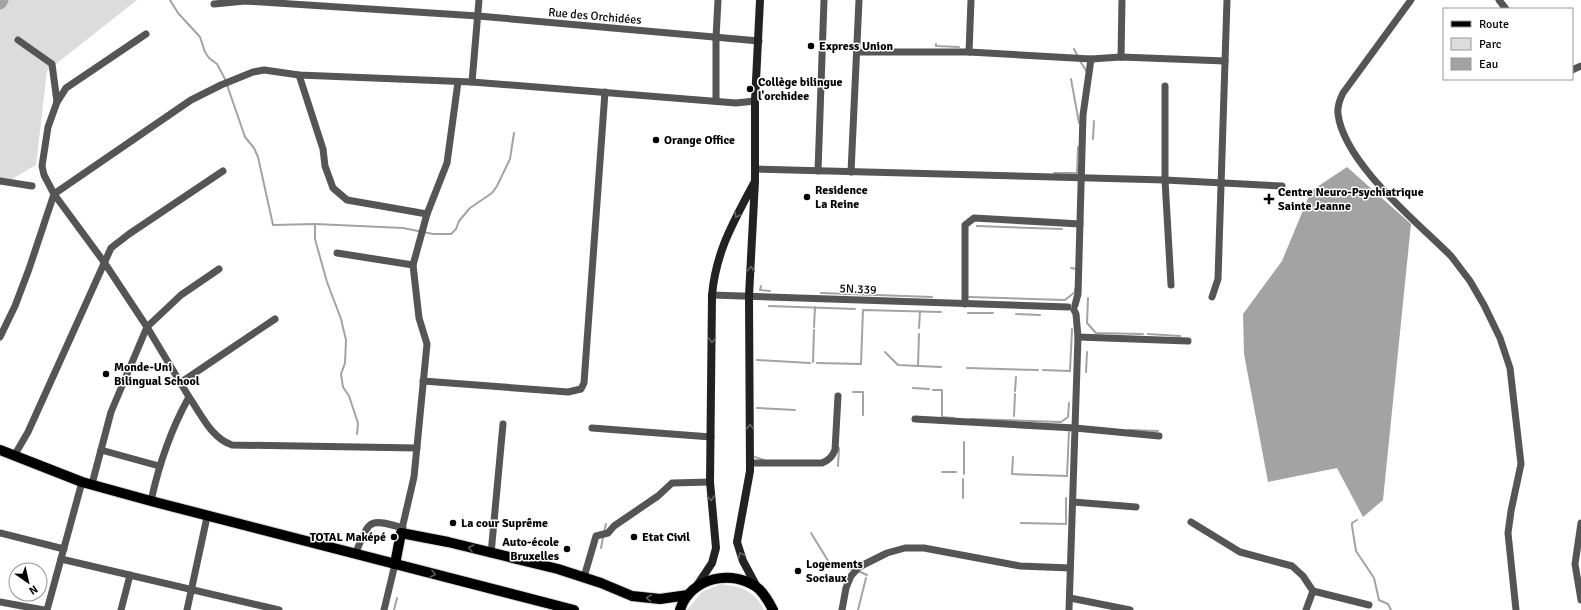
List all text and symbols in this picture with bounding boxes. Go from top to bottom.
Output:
street label: Rue des Orchidées [548,5,642,28]
legend [1443,8,1573,80]
text: Route [1479,17,1509,32]
text: Parc [1479,37,1502,52]
place label: Express Union [819,39,893,54]
marker: Express Union [806,41,816,51]
text: Eau [1479,57,1498,72]
place label: Collège bilingue l'orchidee [758,75,842,104]
marker: Collège bilingue l'orchidee [745,84,755,94]
place label: Orange Office [664,133,735,148]
marker: Orange Office [651,135,661,145]
place label: Residence La Reine [815,183,868,212]
place label: Centre Neuro-Psychiatrique Sainte Jeanne [1278,185,1424,214]
marker: Residence La Reine [802,192,812,202]
marker: Centre Neuro-Psychiatrique Sainte Jeanne [1263,193,1275,205]
one-way arrow [734,211,742,218]
one-way arrow [746,266,755,272]
street label: 5N.339 [839,281,877,298]
one-way arrow [708,337,716,343]
place label: Monde-Uni Bilingual School [114,360,200,389]
marker: Monde-Uni Bilingual School [101,369,111,379]
one-way arrow [746,424,754,430]
one-way arrow [707,495,716,501]
place label: La cour Suprême [461,516,548,531]
marker: La cour Suprême [448,518,458,528]
place label: TOTAL Maképé [310,530,386,545]
place label: Etat Civil [642,530,690,545]
marker: TOTAL Maképé [389,532,399,542]
marker: Etat Civil [629,532,639,542]
place label: Auto-école Bruxelles [502,535,560,564]
marker: Auto-école Bruxelles [562,544,572,554]
one-way arrow [467,545,474,553]
one-way arrow [737,551,745,558]
place label: Logements Sociaux [806,557,864,586]
north arrow [8,562,48,602]
marker: Logements Sociaux [793,566,803,576]
one-way arrow [429,569,436,578]
text: N [27,582,40,597]
one-way arrow [646,594,652,603]

